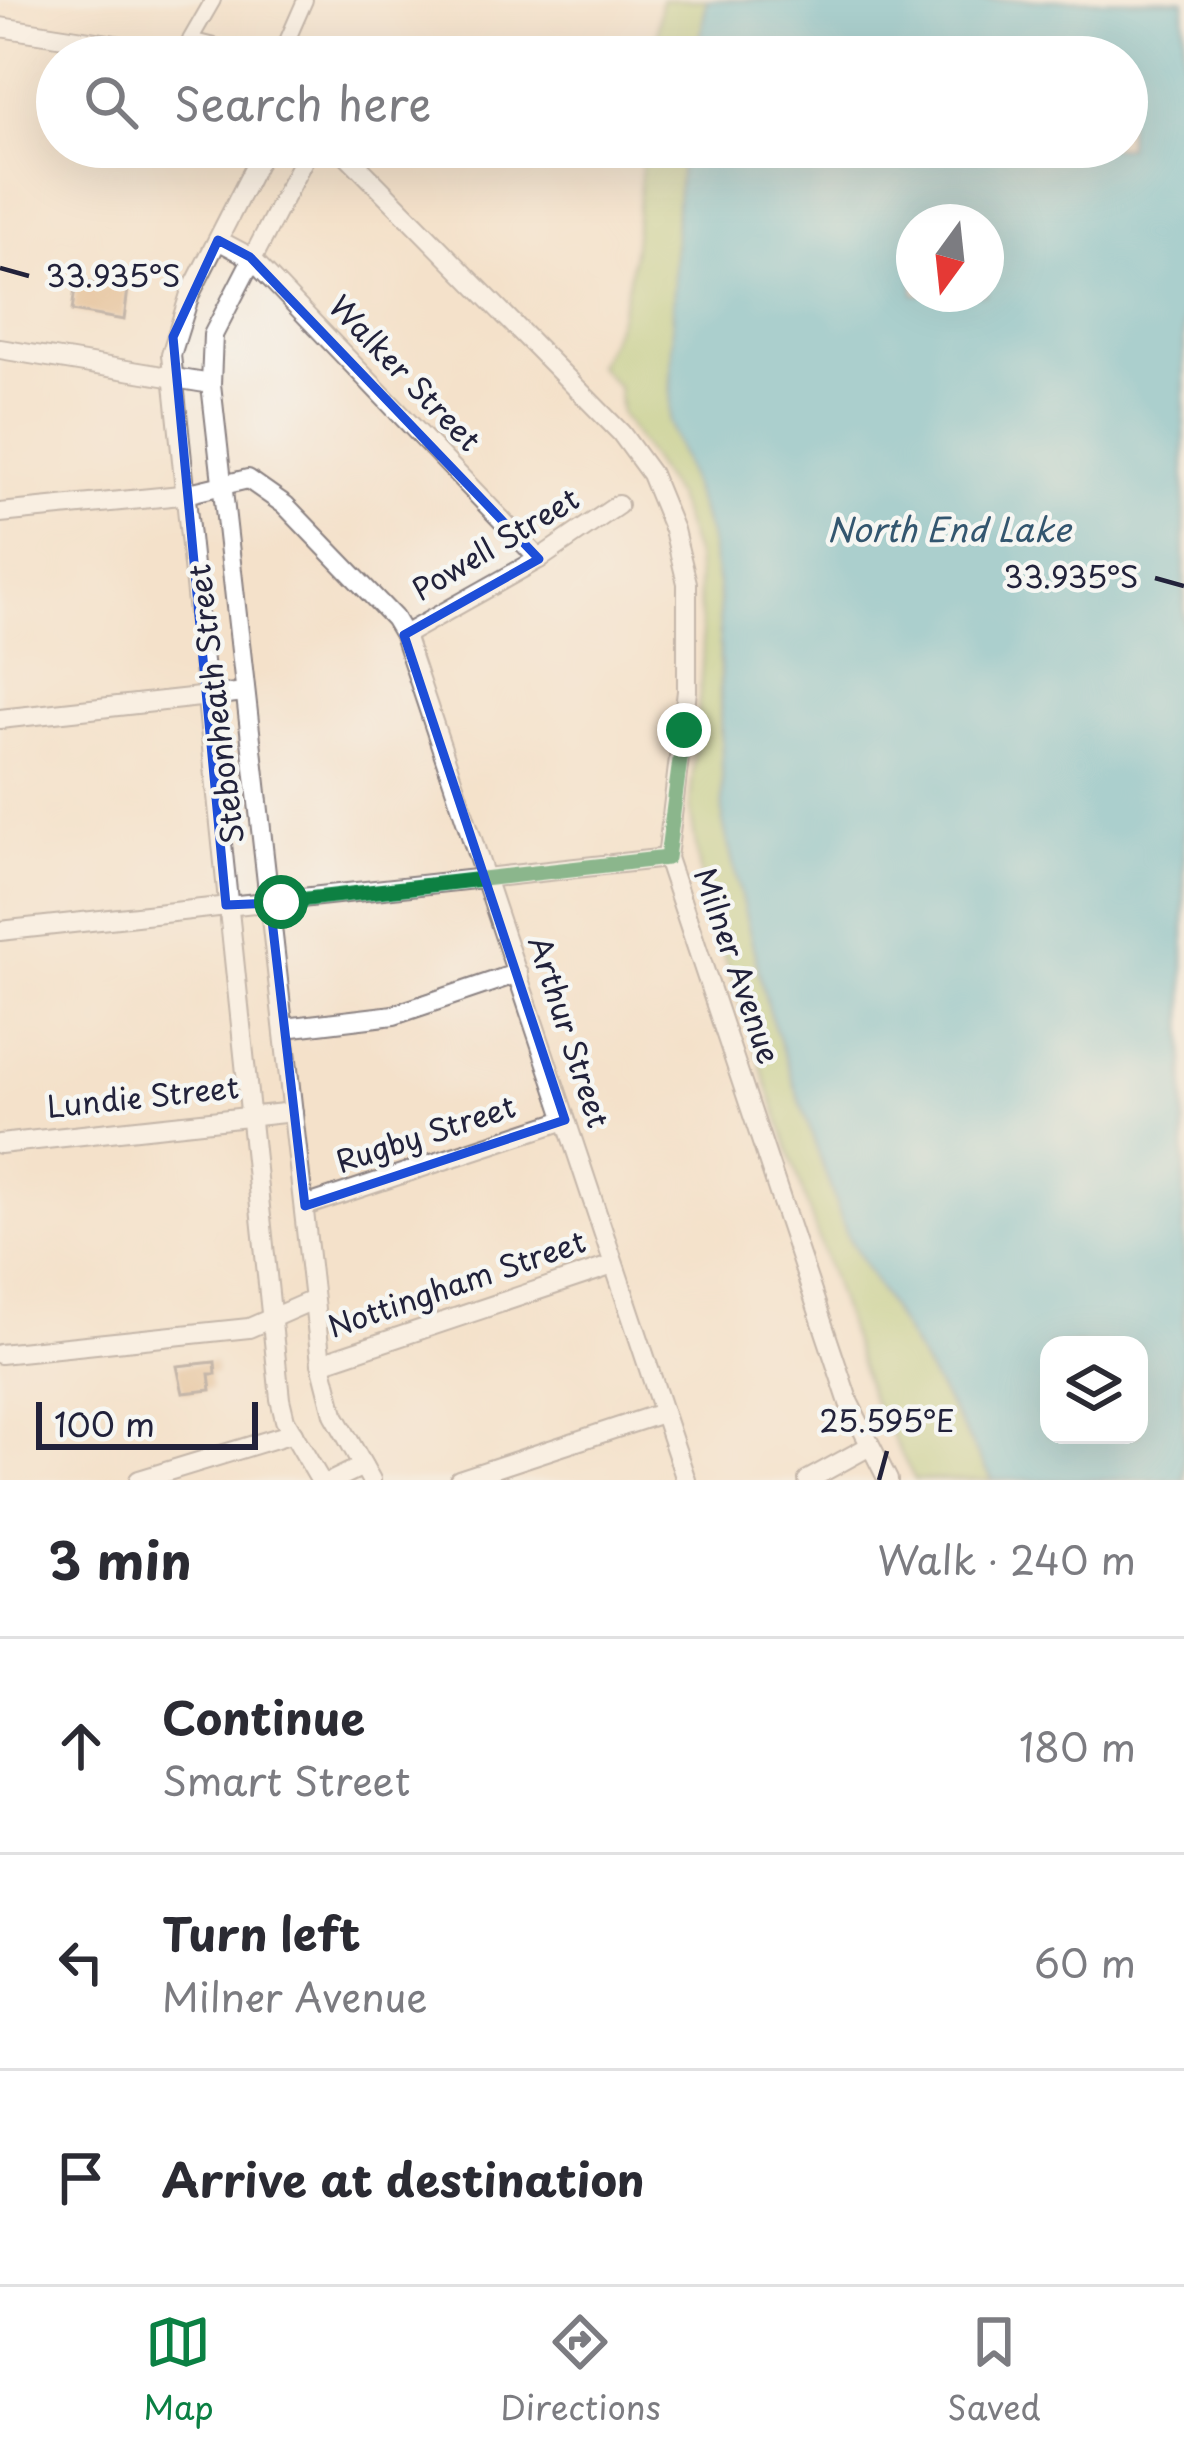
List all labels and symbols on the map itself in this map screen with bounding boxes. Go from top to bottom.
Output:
north arrow [896,204,1004,312]
text: 33.935°S [45,252,181,297]
street label: Walker Street [319,284,492,461]
street label: Powell Street [403,475,587,611]
water label: North End Lake [827,503,1072,553]
text: 33.935°S [1003,553,1139,598]
street label: Stebonheath Street [175,562,254,847]
route end [657,703,711,757]
street label: Milner Avenue [684,861,793,1069]
route start [254,875,308,929]
street label: Arthur Street [518,930,623,1133]
street label: Lundie Street [44,1063,241,1128]
street label: Rugby Street [330,1082,521,1183]
street label: Nottingham Street [321,1217,591,1348]
scale bar [36,1396,258,1449]
text: 25.595°E [819,1397,955,1442]

